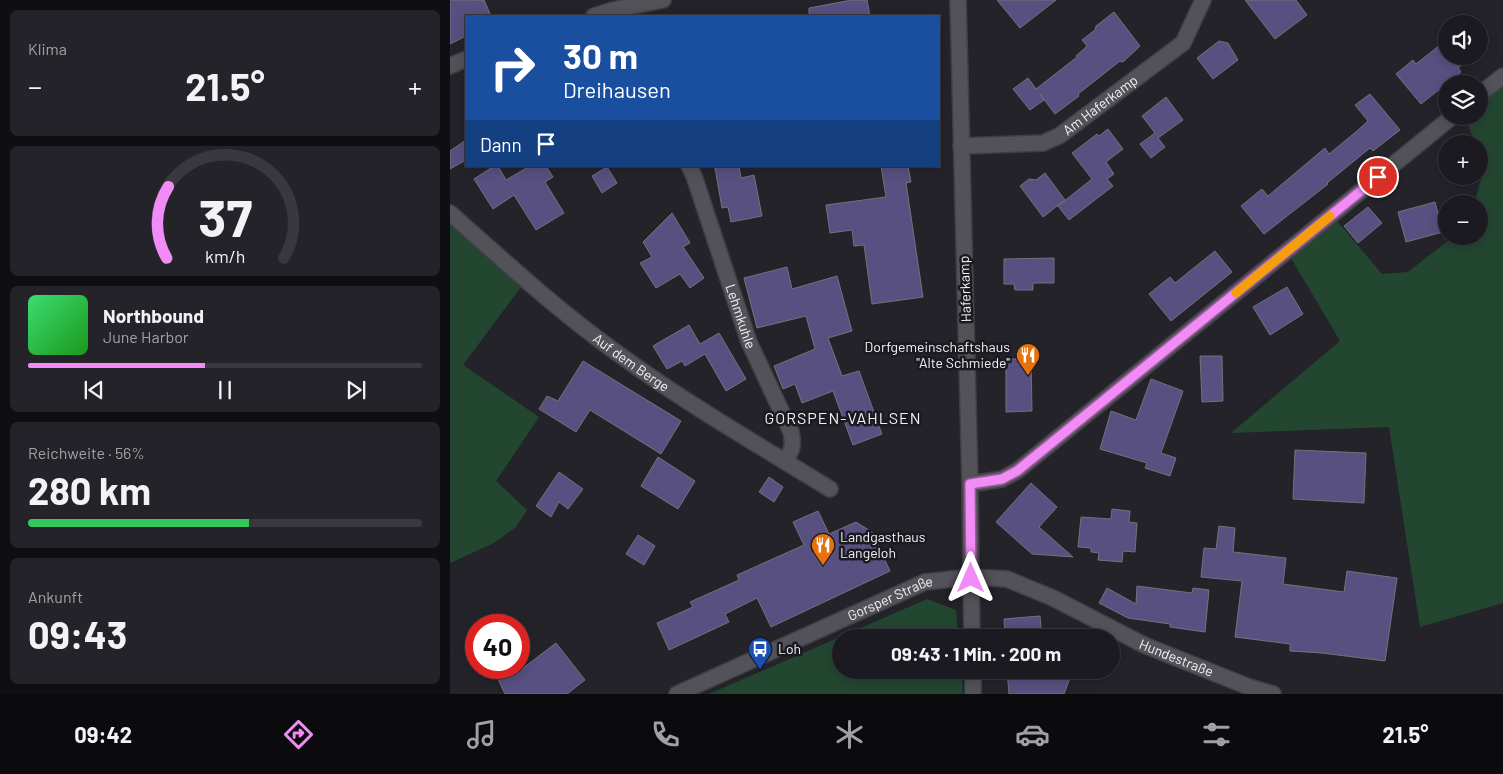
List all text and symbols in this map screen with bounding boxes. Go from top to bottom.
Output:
map controls [1438,15,1488,245]
button: sound [1438,15,1488,65]
text: 30 m [563,34,638,76]
icon: right [480,35,545,100]
text: Klima [28,39,67,58]
text: 21.5° [185,63,265,109]
text: − [28,69,42,103]
text: + [408,69,422,103]
street label: Am Haferkamp [1059,71,1141,138]
button: layers [1438,75,1488,125]
text: Dreihausen [563,76,671,102]
icon: arrive [532,130,560,158]
text: Dann [480,133,522,156]
button: + [1438,135,1488,185]
pin [1357,156,1399,198]
icon: arrive [1364,163,1392,191]
text: 37 [198,185,252,247]
button: − [1438,195,1488,245]
text: km/h [205,245,245,267]
street label: Haferkamp [955,255,974,323]
street label: Lehmkuhle [722,282,760,351]
text: Northbound [103,304,204,327]
text: June Harbor [103,327,189,346]
street label: Auf dem Berge [590,329,673,395]
place label: Dorfgemeinschaftshaus "Alte Schmiede" [865,338,1010,371]
restaurant icon: Dorfgemeinschaftshaus "Alte Schmiede" [1015,342,1041,376]
icon: previous [80,376,108,404]
icon: pause [211,376,239,404]
icon: next [342,376,370,404]
district label: GORSPEN-VAHLSEN [764,408,922,427]
text: Reichweite · 56% [28,443,145,462]
text: 280 km [28,467,151,513]
place label: Landgasthaus Langeloh [840,528,926,561]
restaurant icon: Landgasthaus Langeloh [810,532,836,566]
position arrow [944,551,996,603]
street label: Gorsper Straße [845,572,934,624]
text: Ankunft [28,587,83,606]
text: 09:43 [28,611,127,657]
speed limit sign: 40 [465,614,530,679]
street label: Hundestraße [1137,635,1216,680]
bus stop icon: Loh [747,636,773,670]
place label: Loh [778,640,801,657]
text: 09:43 · 1 Min. · 200 m [891,642,1061,665]
icon: directions [281,717,316,752]
icon: music [464,717,499,752]
icon: phone [648,717,683,752]
icon: climate [832,717,867,752]
icon: car [1015,717,1050,752]
icon: filters [1199,717,1234,752]
text: 09:42 [74,721,132,747]
text: 21.5° [1383,721,1429,747]

